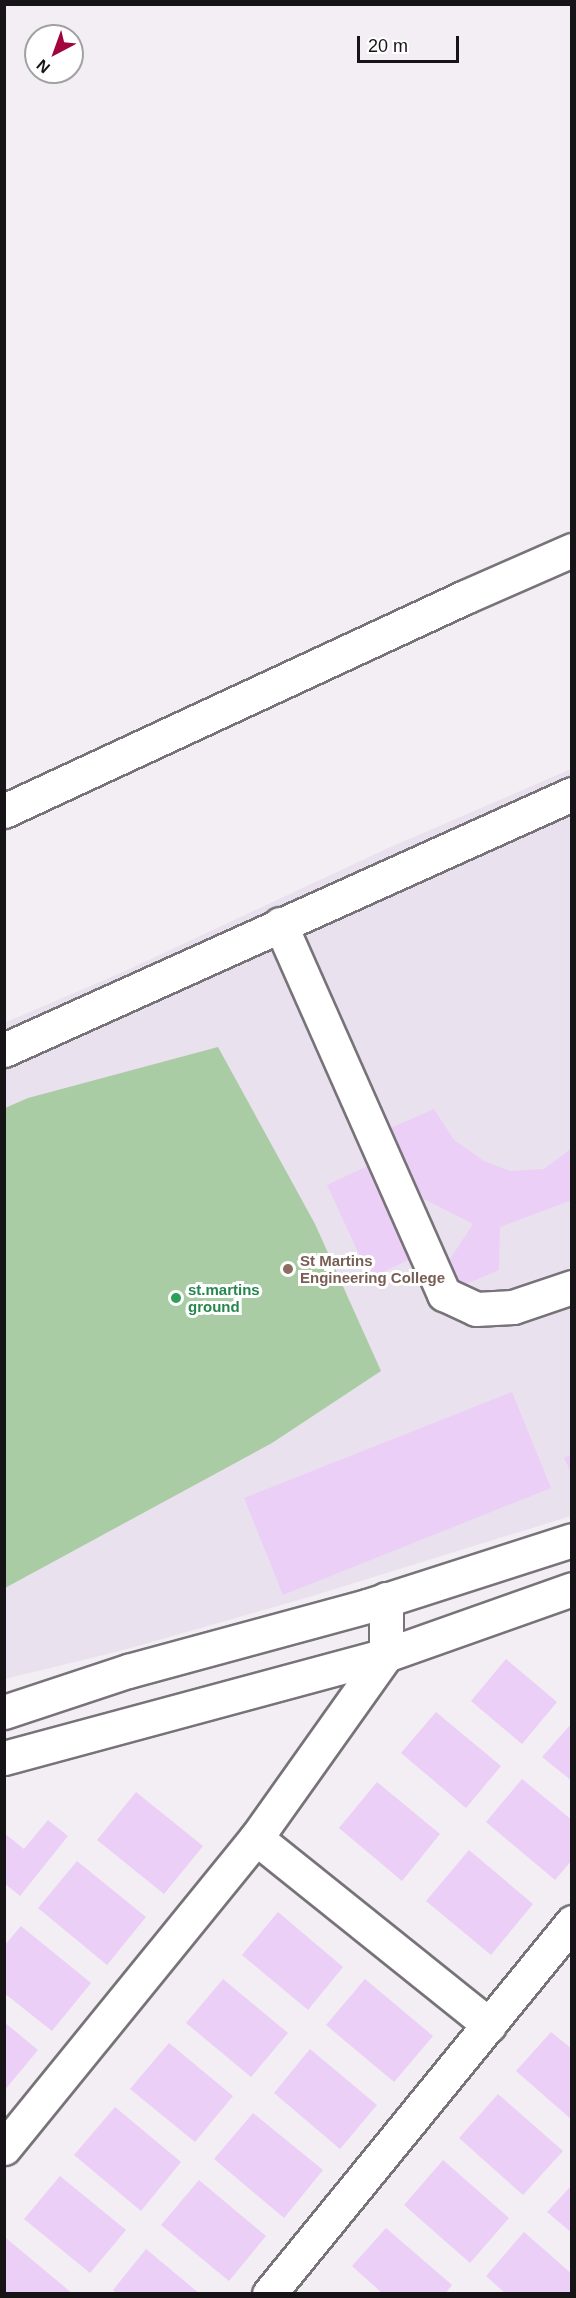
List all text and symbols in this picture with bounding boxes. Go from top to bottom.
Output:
north arrow [24,24,84,84]
scale bar [360,24,462,62]
text: 20 m [368,36,408,56]
text: N [33,56,53,77]
place label: St Martins Engineering College [300,1251,445,1286]
marker: St Martins Engineering College [281,1262,295,1276]
place label: st.martins ground [188,1280,260,1315]
marker: st.martins ground [169,1291,183,1305]

